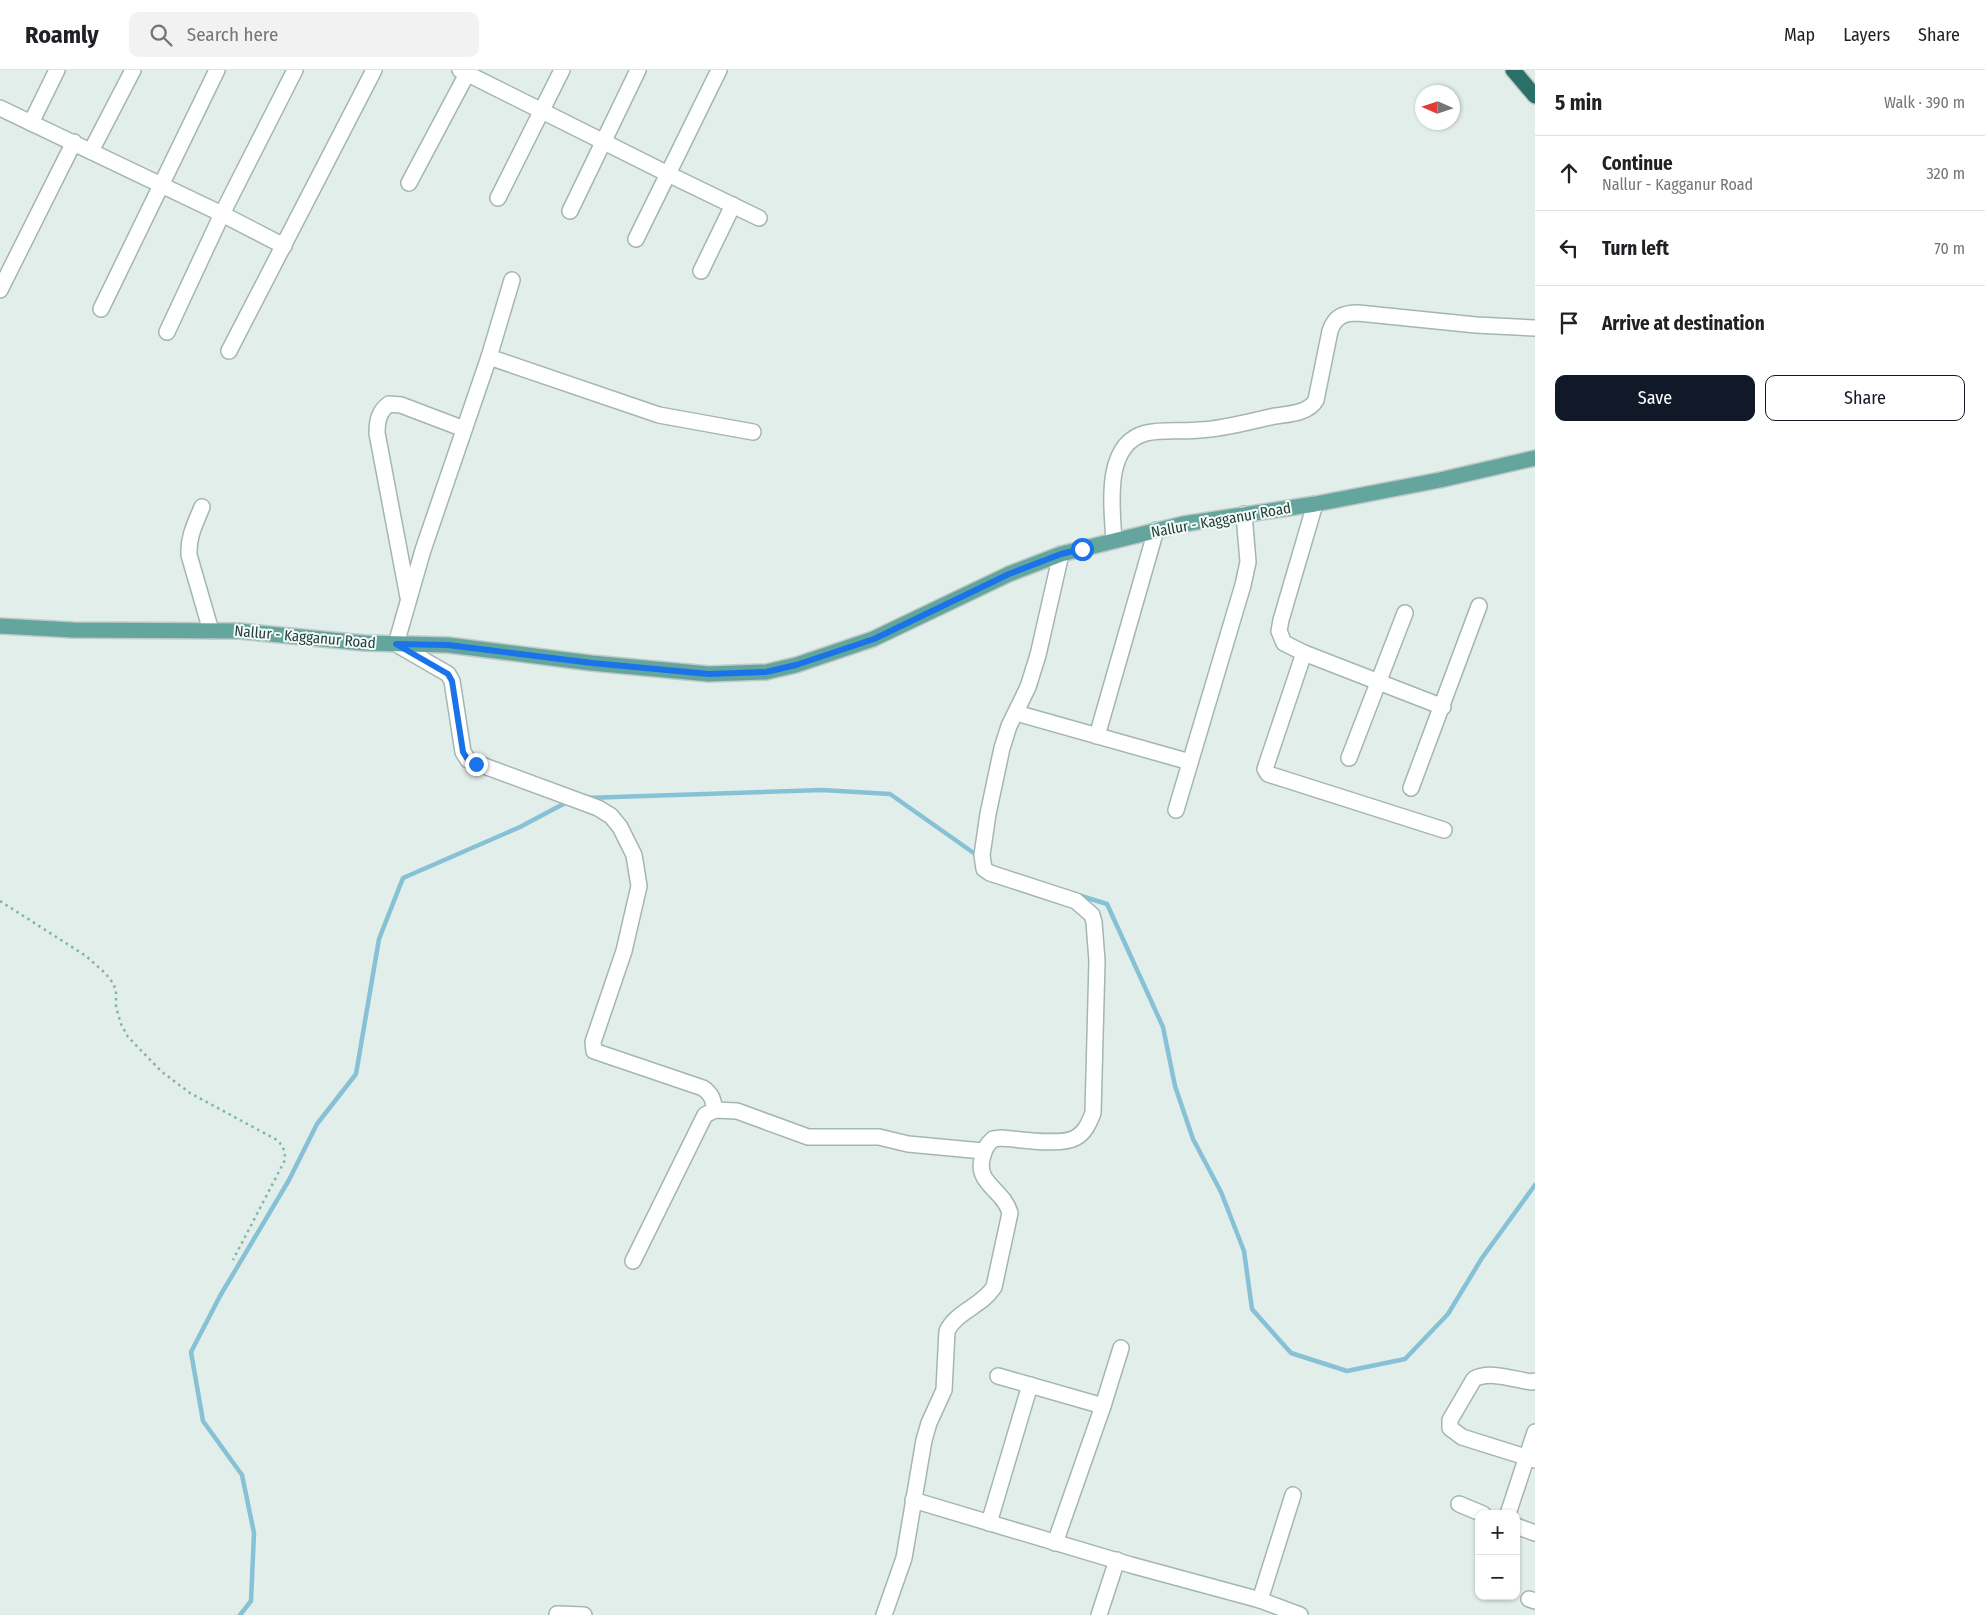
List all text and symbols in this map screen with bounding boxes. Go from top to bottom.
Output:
search box [129,12,479,57]
text: Roamly [25,21,99,49]
icon: search [147,21,175,49]
text: Search here [187,23,278,46]
text: Map [1784,24,1815,46]
text: Layers [1843,24,1890,46]
text: Share [1918,24,1960,46]
north arrow [1415,85,1460,130]
text: 5 min [1555,90,1602,116]
text: Walk · 390 m [1884,93,1965,112]
text: Continue [1602,152,1673,175]
icon: ahead [1555,159,1583,187]
text: 320 m [1926,164,1965,183]
text: Nallur - Kagganur Road [1602,175,1753,194]
icon: left [1555,234,1583,262]
text: Turn left [1602,237,1669,260]
text: 70 m [1934,239,1965,258]
icon: arrive [1555,309,1583,337]
text: Arrive at destination [1602,312,1765,335]
button: Save [1555,375,1755,421]
button: Share [1765,375,1965,421]
street label: Nallur - Kagganur Road [1150,499,1292,541]
route start [1071,538,1094,561]
street label: Nallur - Kagganur Road [234,622,376,652]
route end [465,753,488,776]
map controls [1475,1510,1520,1600]
button: + [1475,1510,1520,1555]
button: − [1475,1555,1520,1600]

